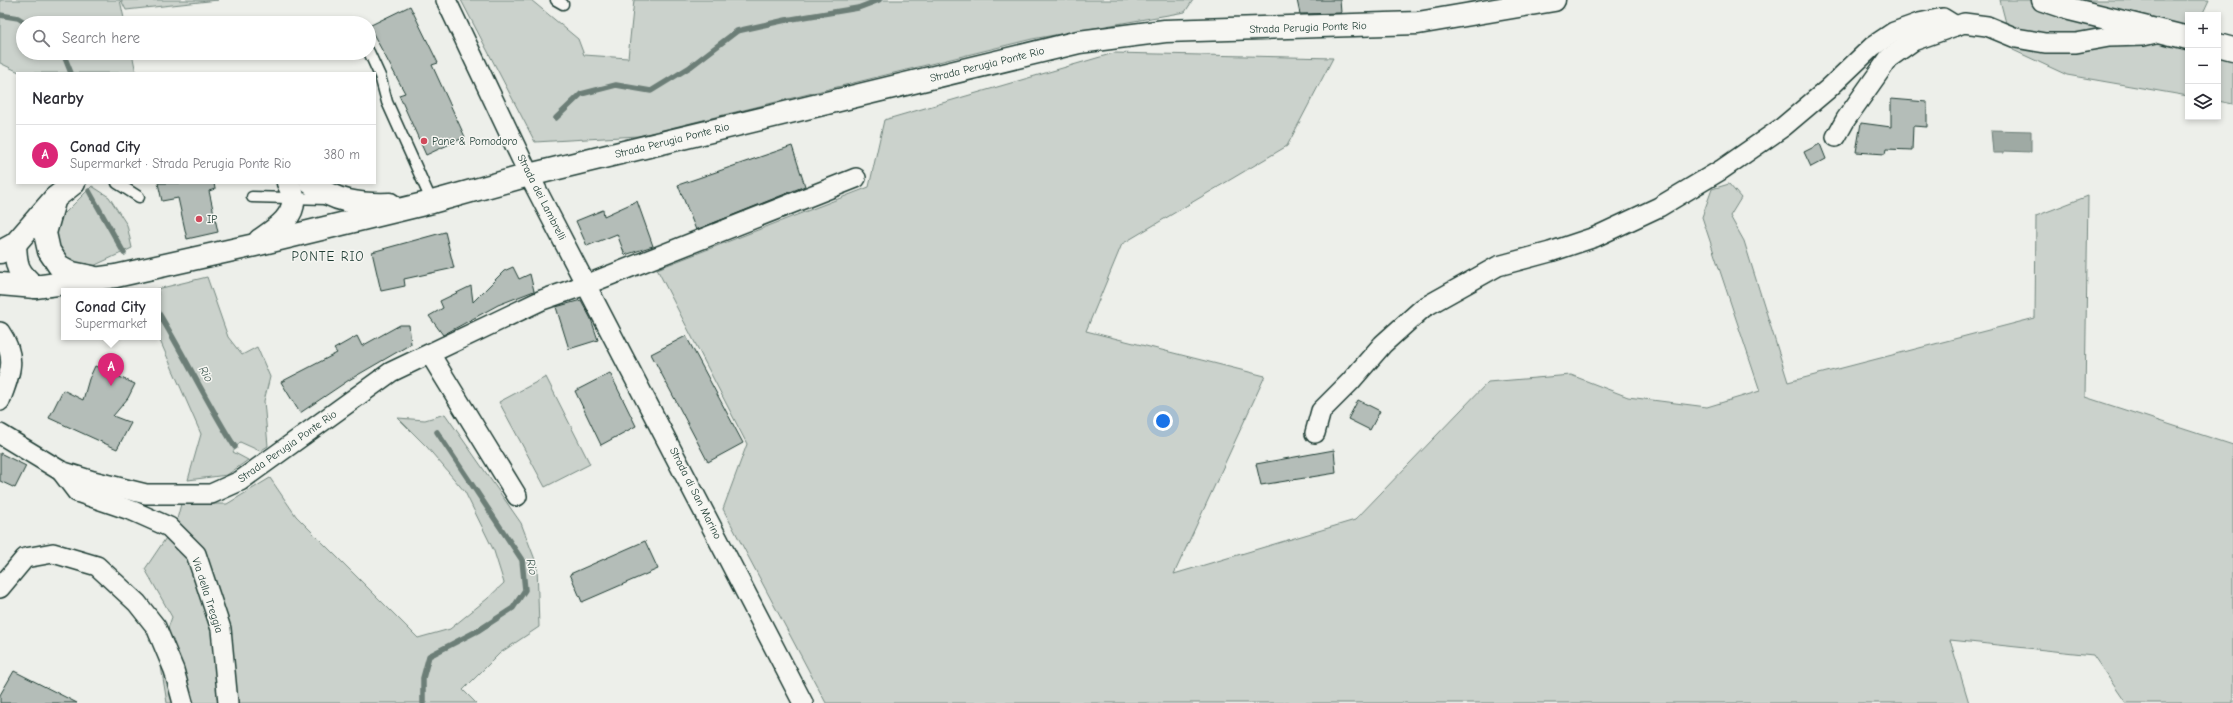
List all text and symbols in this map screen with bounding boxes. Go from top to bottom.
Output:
map controls [2185,12,2221,120]
button: + [2185,12,2221,48]
search box [16,16,376,60]
street label: Strada Perugia Ponte Rio [1249,19,1367,36]
icon: search [30,27,52,49]
text: Search here [62,29,140,47]
street label: Strada Perugia Ponte Rio [928,44,1046,85]
button: − [2185,48,2221,84]
button: layers [2185,84,2221,120]
text: Nearby [32,89,83,108]
street label: Strada Perugia Ponte Rio [613,120,731,161]
place label: Pane & Pomodoro [432,135,518,148]
marker: Pane & Pomodoro [419,136,429,146]
text: Conad City [70,138,140,156]
text: A [41,147,49,162]
text: 380 m [324,147,360,162]
street label: Strada dei Lambrelli [514,152,569,242]
text: Supermarket · Strada Perugia Ponte Rio [70,156,291,171]
place label: IP [207,213,217,226]
marker: IP [194,214,204,224]
district label: PONTE RIO [292,249,365,264]
popup [61,288,161,340]
text: Conad City [75,298,146,316]
text: Supermarket [75,316,147,331]
pin: A [98,353,124,386]
water label: Rio [196,363,216,385]
street label: Strada Perugia Ponte Rio [235,407,339,485]
your location [1153,411,1173,431]
street label: Strada di San Marino [667,445,724,542]
street label: Via della Treggia [189,556,226,634]
water label: Rio [524,558,540,576]

